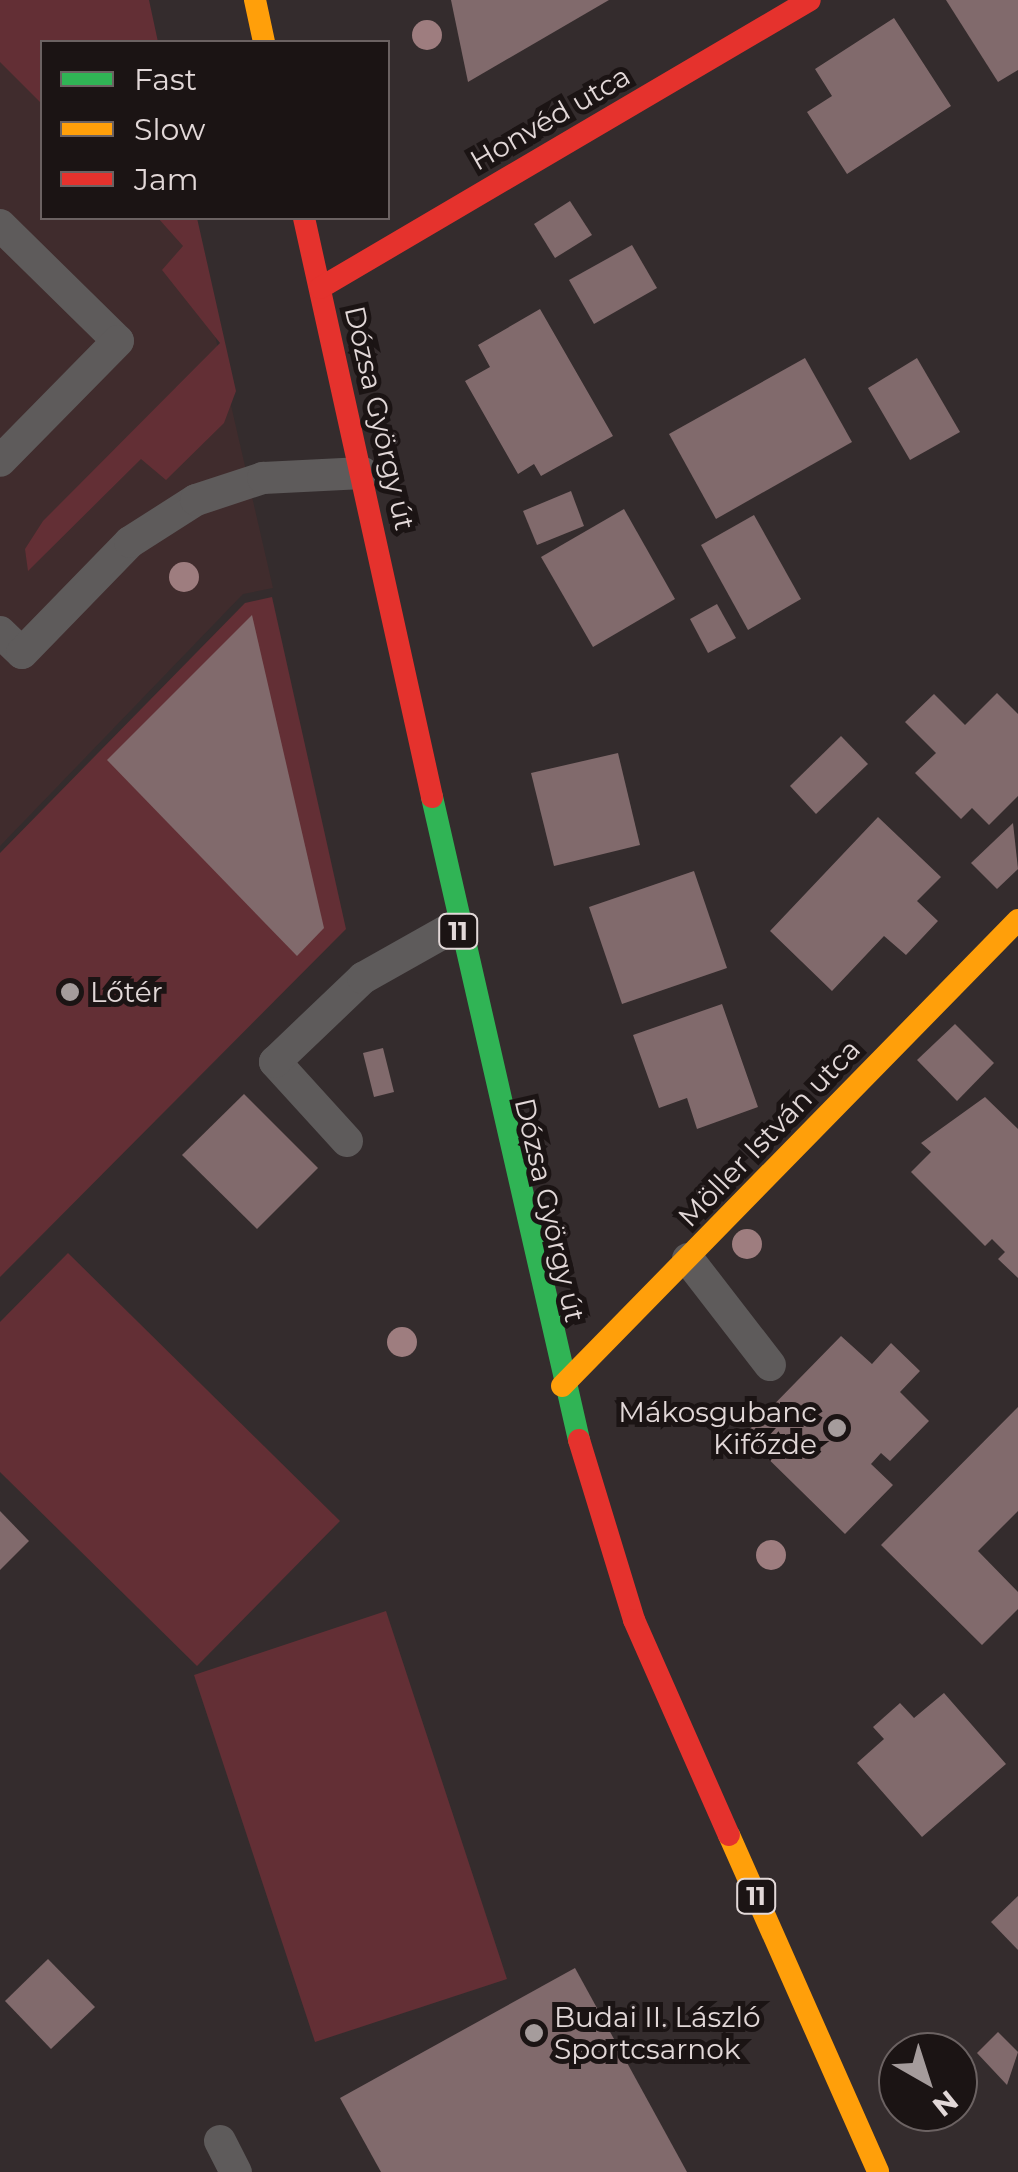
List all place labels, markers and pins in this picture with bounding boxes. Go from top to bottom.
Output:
place label: Lőtér [90,975,163,1009]
marker: Lőtér [59,981,81,1003]
place label: Mákosgubanc Kifőzde [618,1395,817,1461]
marker: Mákosgubanc Kifőzde [826,1417,848,1439]
place label: Budai II. László Sportcsarnok [554,2000,761,2066]
marker: Budai II. László Sportcsarnok [523,2022,545,2044]

